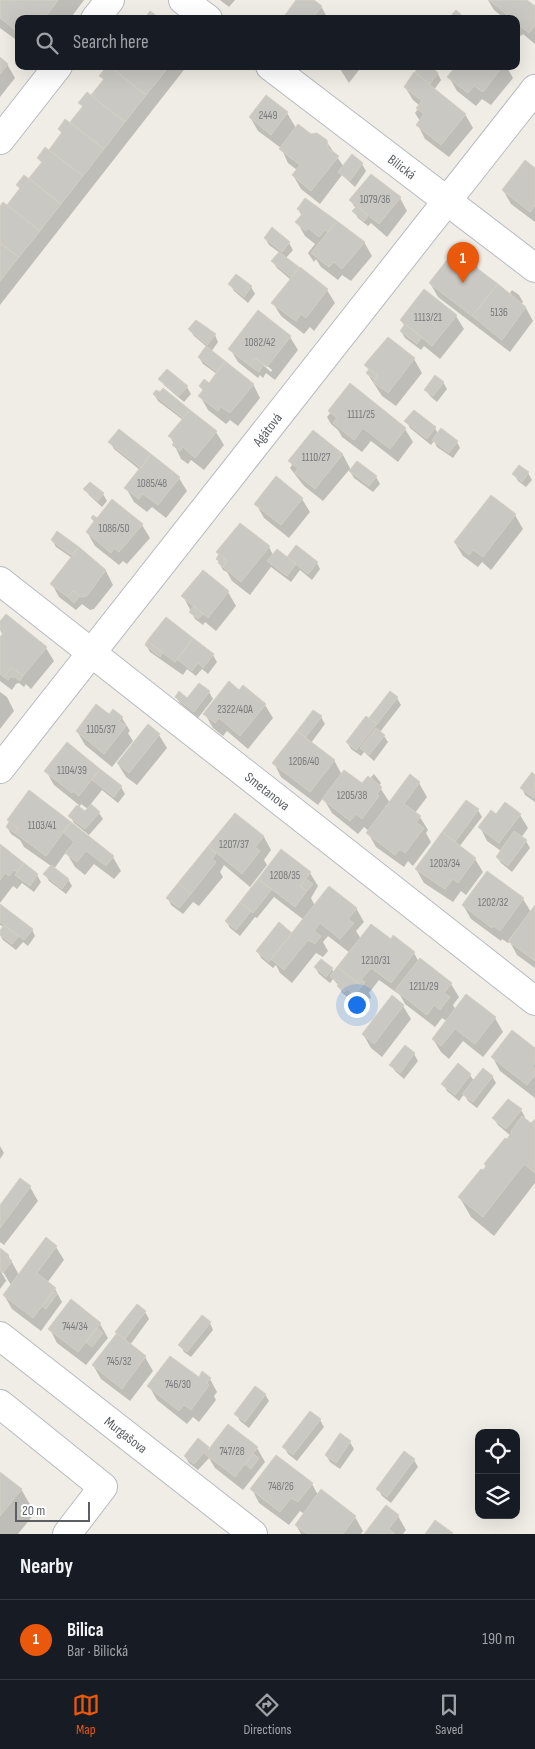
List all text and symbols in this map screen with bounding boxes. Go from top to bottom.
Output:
search box [15,15,520,70]
icon: search [33,29,61,57]
text: Search here [73,31,149,54]
house number: 2449 [259,109,277,122]
street label: Bilická [385,151,419,183]
house number: 1079/36 [360,193,390,206]
pin: 1 [447,242,479,283]
house number: 5136 [490,306,508,319]
house number: 1113/21 [414,311,442,324]
house number: 1082/42 [245,336,276,349]
house number: 1111/25 [347,408,375,421]
street label: Agátová [248,409,285,450]
house number: 1110/27 [302,451,331,464]
house number: 1085/48 [137,477,167,490]
house number: 1086/50 [99,522,130,535]
house number: 2322/40A [217,703,253,716]
house number: 1105/37 [86,723,116,736]
house number: 1206/40 [289,755,319,768]
house number: 1104/39 [57,764,87,777]
street label: Smetanova [242,768,293,814]
house number: 1205/38 [337,789,367,802]
house number: 1103/41 [28,819,56,832]
house number: 1207/37 [219,838,250,851]
house number: 1203/34 [430,857,461,870]
house number: 1208/35 [270,869,300,882]
house number: 1202/32 [478,896,509,909]
house number: 1210/31 [362,954,391,967]
house number: 1211/29 [409,980,439,993]
your location [344,992,370,1018]
house number: 744/34 [62,1320,88,1333]
house number: 745/32 [106,1355,132,1368]
house number: 746/30 [165,1378,191,1391]
street label: Murgašova [101,1413,151,1457]
map controls [475,1429,520,1519]
button: locate [475,1429,520,1474]
house number: 747/28 [219,1445,245,1458]
button: layers [475,1474,520,1519]
house number: 748/26 [268,1480,294,1493]
scale bar [15,1499,90,1522]
text: 20 m [22,1502,45,1519]
text: Nearby [20,1554,73,1579]
text: Bilica [67,1619,103,1642]
text: 1 [33,1630,39,1649]
text: 190 m [482,1630,515,1649]
text: Bar · Bilická [67,1642,128,1661]
tab: Map [72,1691,100,1738]
tab: Directions [243,1691,292,1738]
tab: Saved [435,1691,463,1738]

